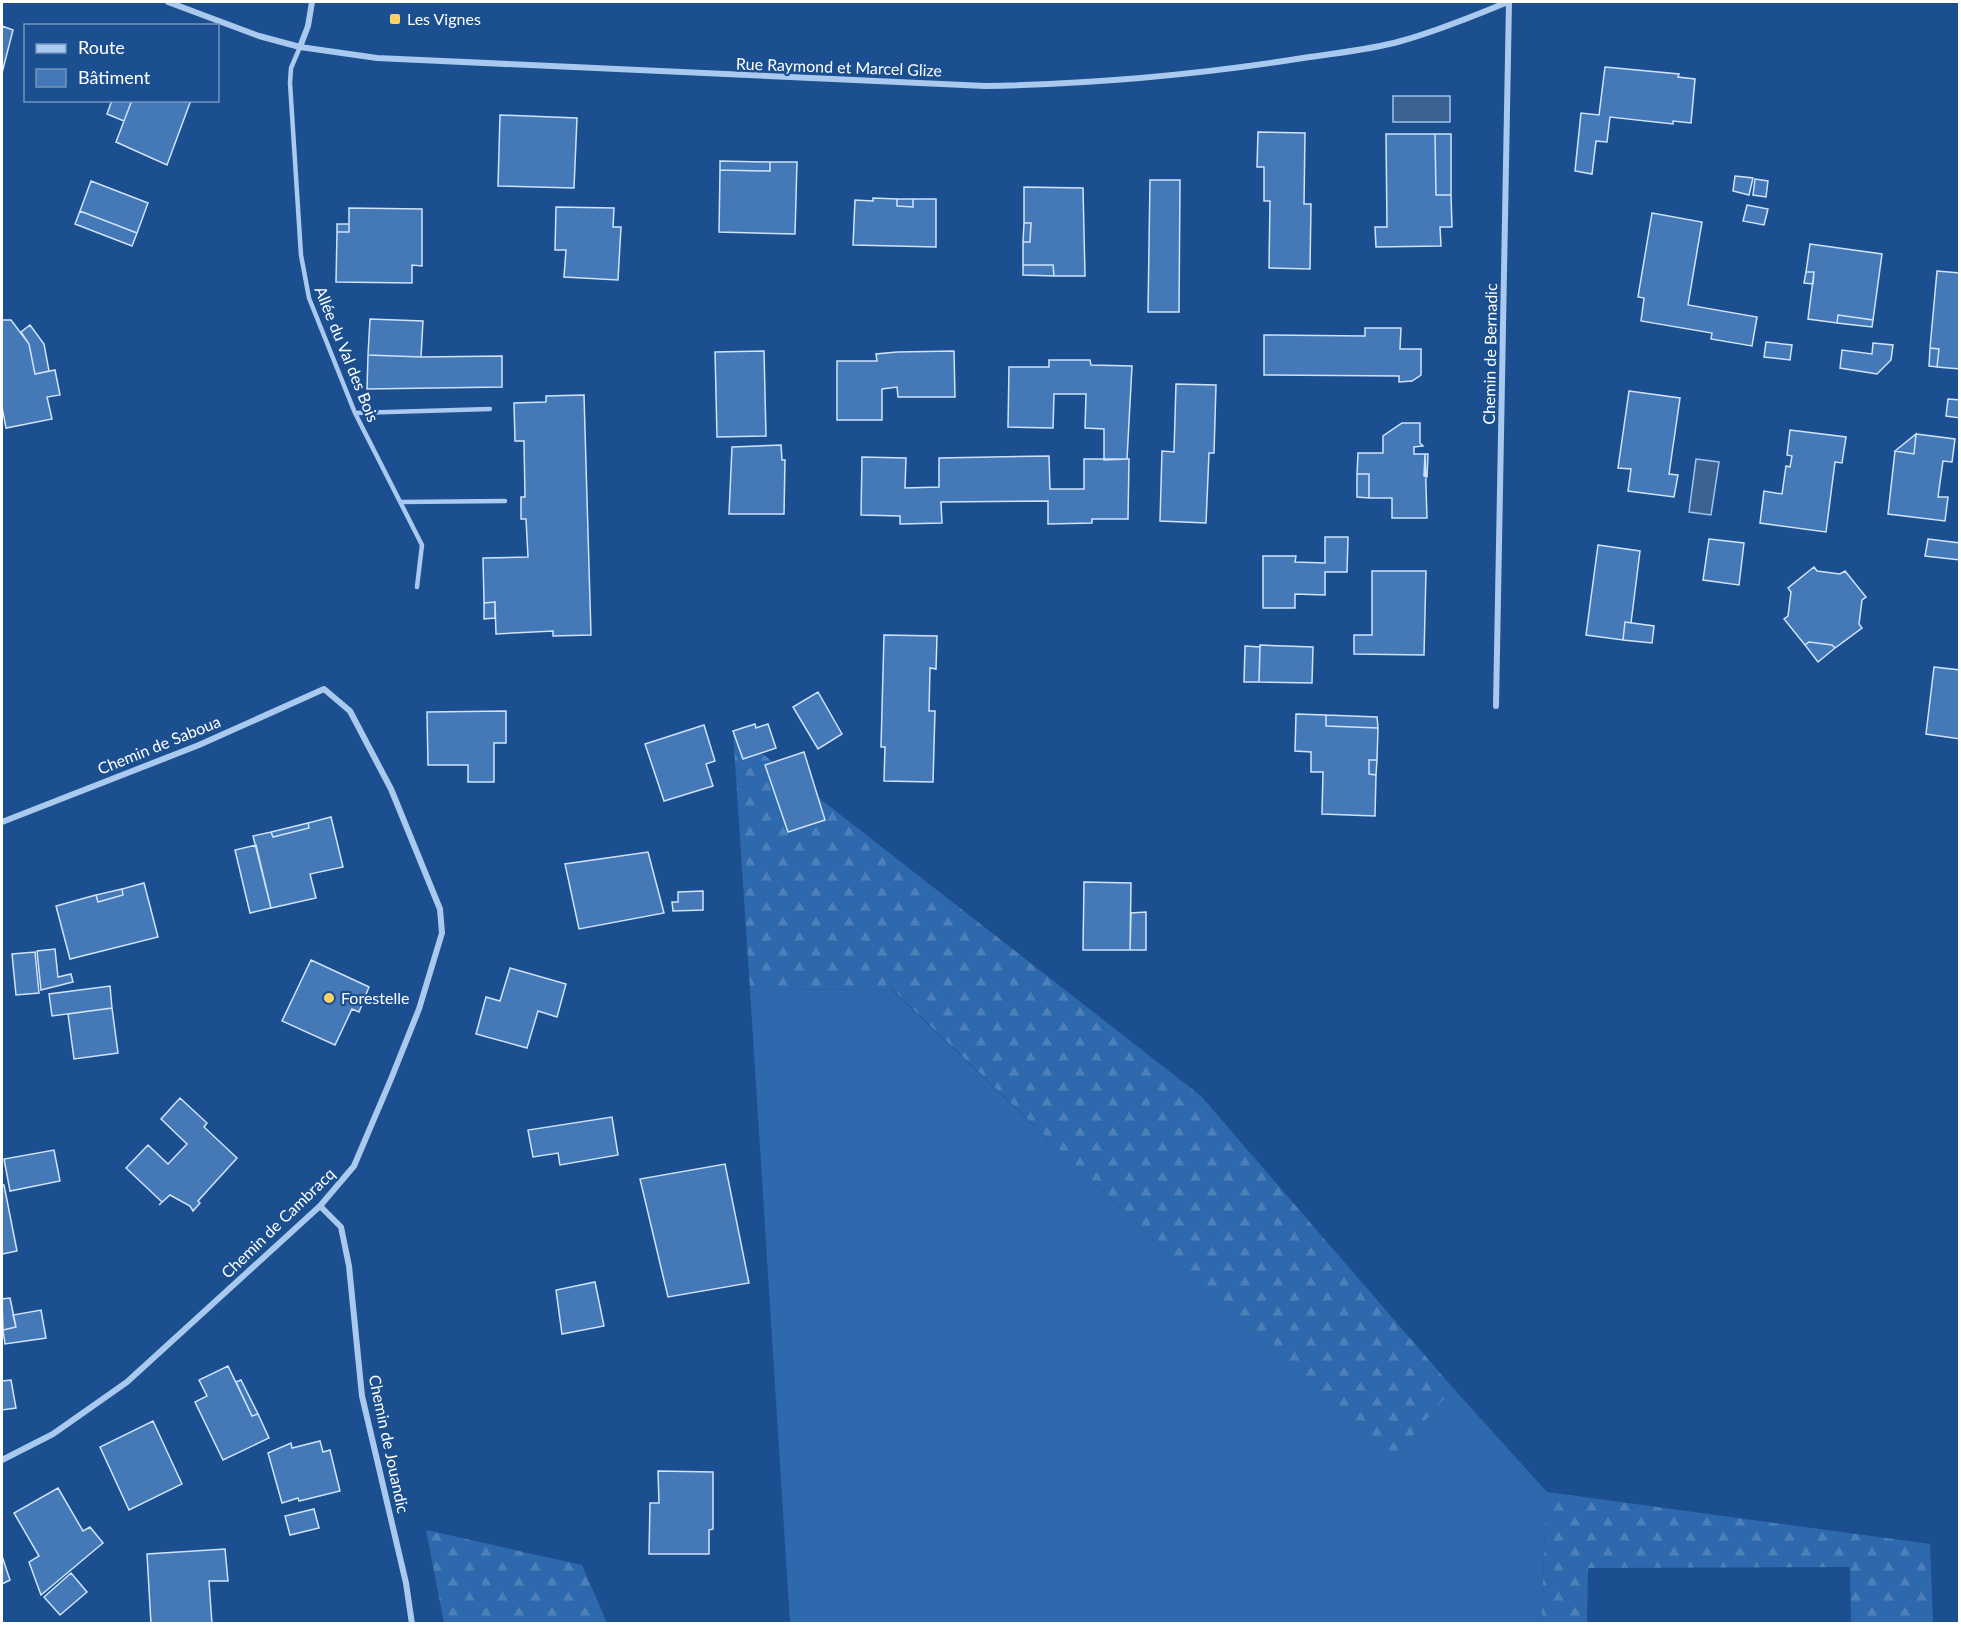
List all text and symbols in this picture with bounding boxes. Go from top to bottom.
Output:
place label: Les Vignes [407,9,481,28]
marker: Les Vignes [388,12,402,26]
legend [24,24,219,102]
text: Route [78,36,125,58]
street label: Rue Raymond et Marcel Glize [736,53,942,80]
text: Bâtiment [78,66,151,88]
street label: Allée du Val des Bois [312,283,383,425]
street label: Chemin de Bernadic [1479,283,1500,425]
street label: Chemin de Saboua [95,711,223,778]
place label: Forestelle [341,988,409,1007]
marker: Forestelle [322,991,336,1005]
street label: Chemin de Cambracq [217,1164,338,1282]
street label: Chemin de Jouandic [366,1373,414,1515]

